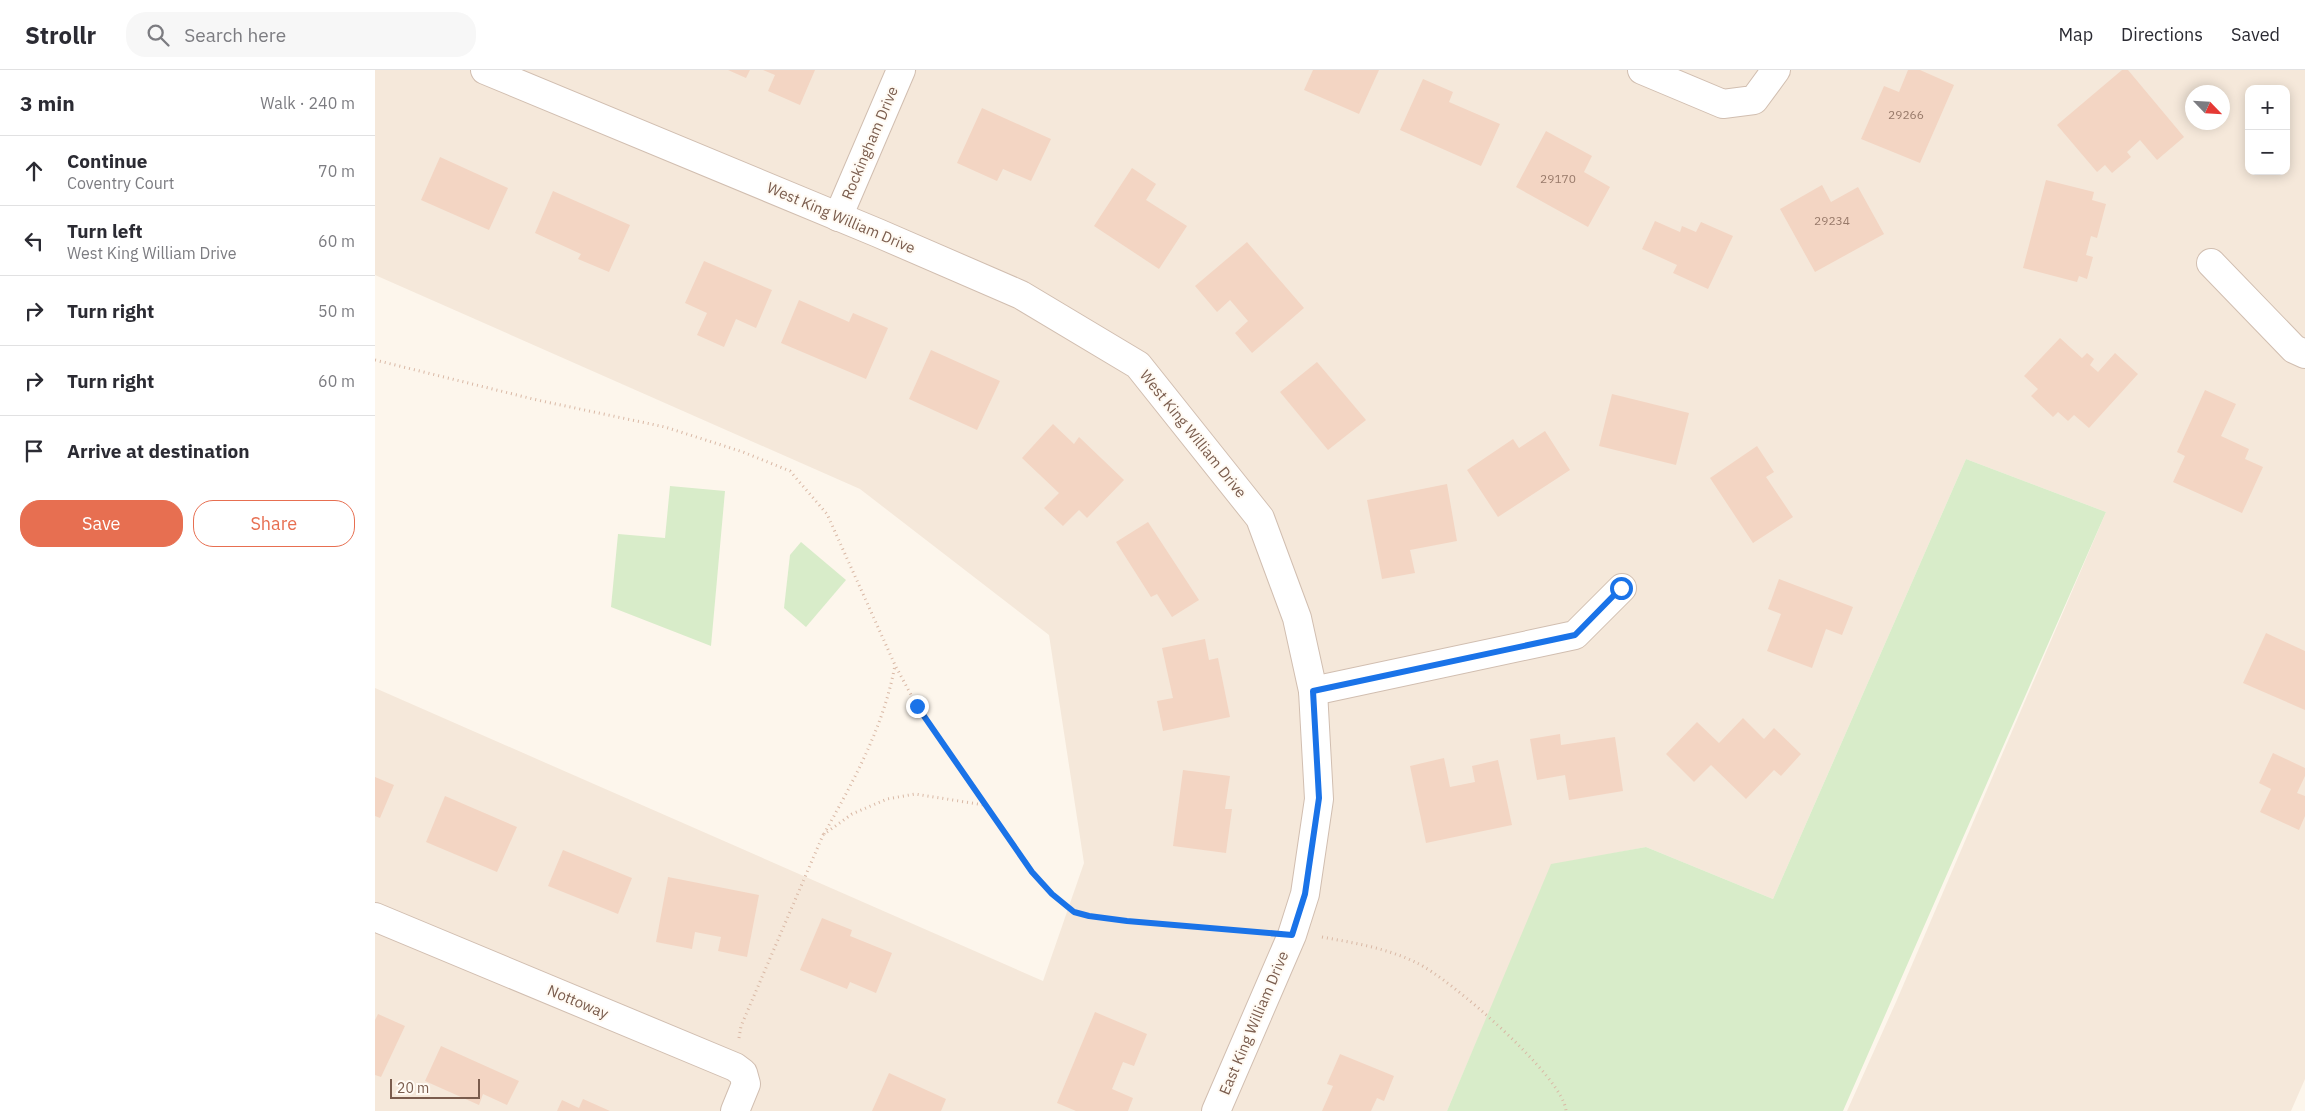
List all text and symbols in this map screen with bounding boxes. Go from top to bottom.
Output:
search box [126,12,476,57]
text: Strollr [25,19,96,51]
icon: search [144,21,172,49]
text: Search here [184,23,286,47]
text: Map [2058,23,2093,46]
text: Directions [2121,23,2203,46]
text: Saved [2231,23,2280,46]
street label: Rockingham Drive [837,83,902,202]
north arrow [2185,85,2230,130]
map controls [2245,85,2290,175]
button: + [2245,85,2290,130]
text: 3 min [20,89,75,117]
text: Walk · 240 m [260,93,355,113]
house number: 29266 [1888,107,1924,122]
button: − [2245,130,2290,175]
text: Continue [67,149,147,173]
icon: ahead [20,157,48,185]
text: 70 m [318,161,355,181]
house number: 29170 [1540,171,1576,186]
text: Coventry Court [67,173,174,193]
street label: West King William Drive [764,178,918,257]
house number: 29234 [1814,213,1850,228]
text: Turn left [67,219,143,243]
icon: left [20,227,48,255]
text: 60 m [318,231,355,251]
text: West King William Drive [67,243,237,263]
icon: right [20,297,48,325]
text: Turn right [67,299,154,323]
text: 50 m [318,301,355,321]
street label: West King William Drive [1136,366,1251,501]
icon: right [20,367,48,395]
text: Turn right [67,369,154,393]
text: 60 m [318,371,355,391]
icon: arrive [20,437,48,465]
text: Arrive at destination [67,439,250,463]
button: Save [20,500,183,547]
button: Share [193,500,355,547]
route start [1610,577,1633,600]
route end [906,695,929,718]
street label: East King William Drive [1215,948,1292,1098]
street label: Nottoway [545,980,612,1023]
scale bar [390,1076,480,1099]
text: 20 m [397,1079,429,1097]

